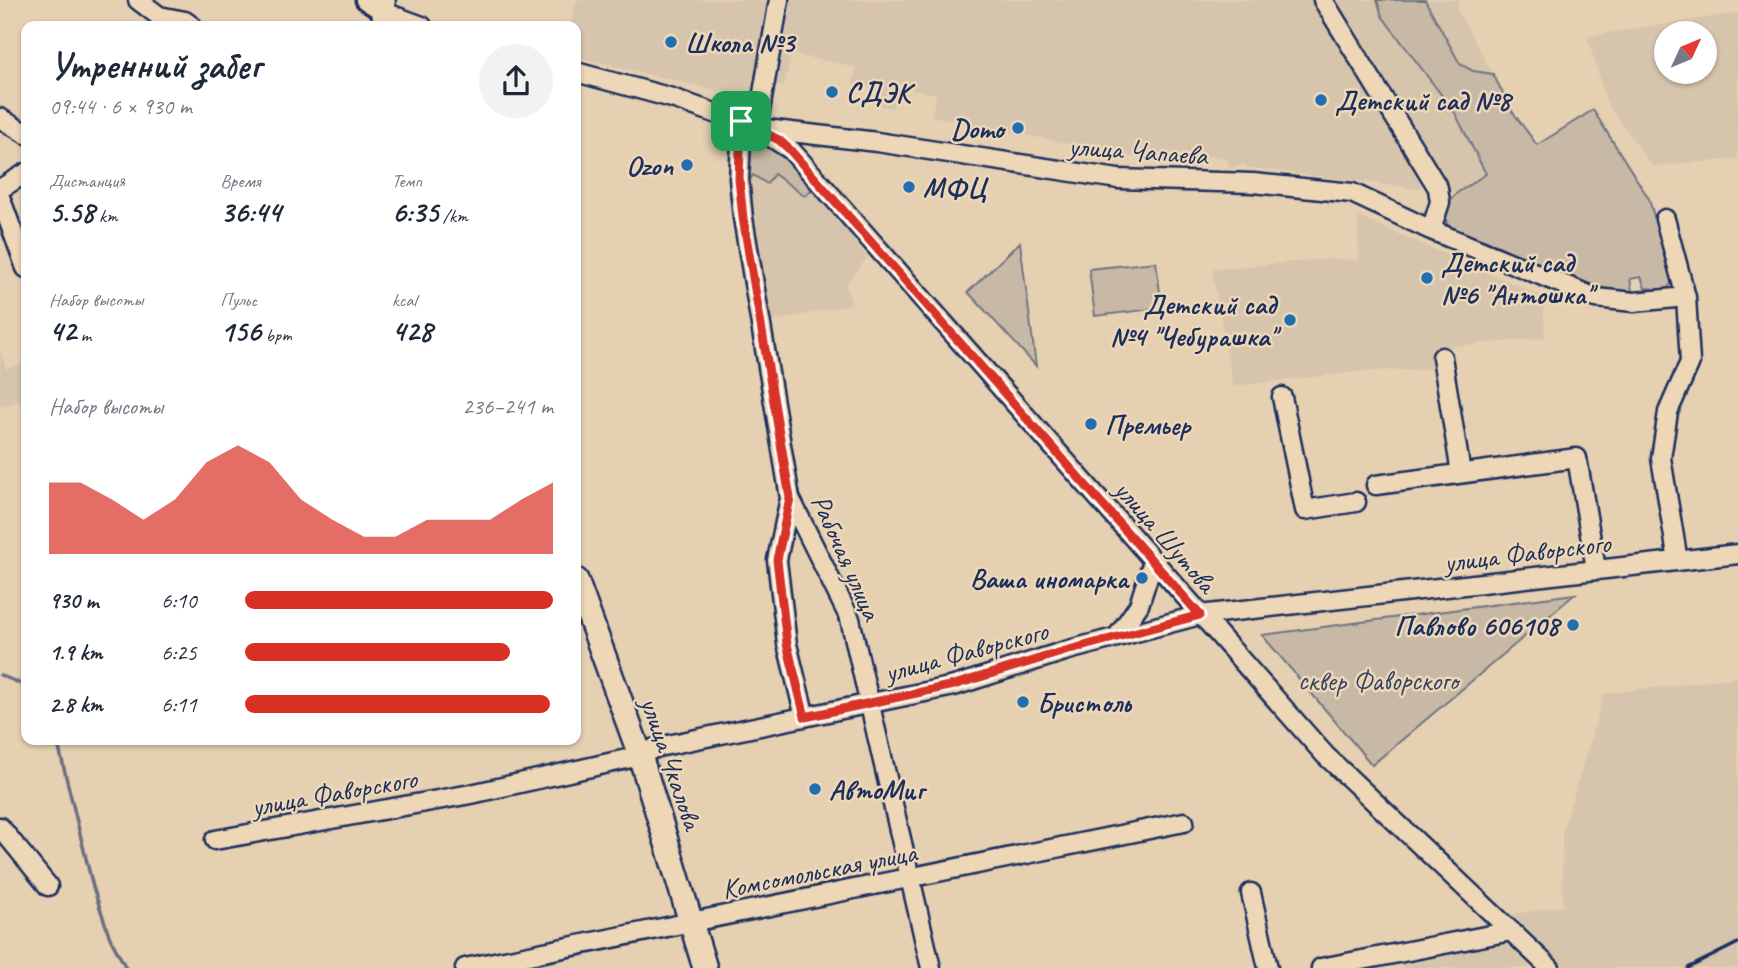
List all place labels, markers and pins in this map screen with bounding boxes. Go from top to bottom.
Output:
place label: Школа №3 [685,25,797,60]
marker: Школа №3 [663,34,679,50]
place label: СДЭК [846,75,916,110]
place label: Детский сад №8 [1335,83,1514,118]
marker: СДЭК [824,84,840,100]
pin [711,91,771,151]
marker: Детский сад №8 [1313,92,1329,108]
place label: Domo [951,111,1007,146]
marker: Domo [1010,120,1026,136]
place label: Ozon [626,148,674,183]
marker: Ozon [679,157,695,173]
place label: МФЦ [923,170,989,205]
marker: МФЦ [901,179,917,195]
place label: Детский сад №6 "Антошка" [1441,245,1599,312]
marker: Детский сад №6 "Антошка" [1419,270,1435,286]
place label: Детский сад №4 "Чебурашка" [1110,287,1282,355]
marker: Детский сад №4 "Чебурашка" [1282,312,1298,328]
place label: Премьер [1105,407,1193,442]
marker: Премьер [1083,416,1099,432]
place label: Ваша иномарка [970,561,1131,596]
marker: Ваша иномарка [1134,570,1150,586]
place label: Павлово 606108 [1394,608,1562,643]
marker: Павлово 606108 [1565,617,1581,633]
place label: Бристоль [1037,685,1133,720]
marker: Бристоль [1015,694,1031,710]
place label: АвтоМиг [829,772,927,807]
marker: АвтоМиг [807,781,823,797]

